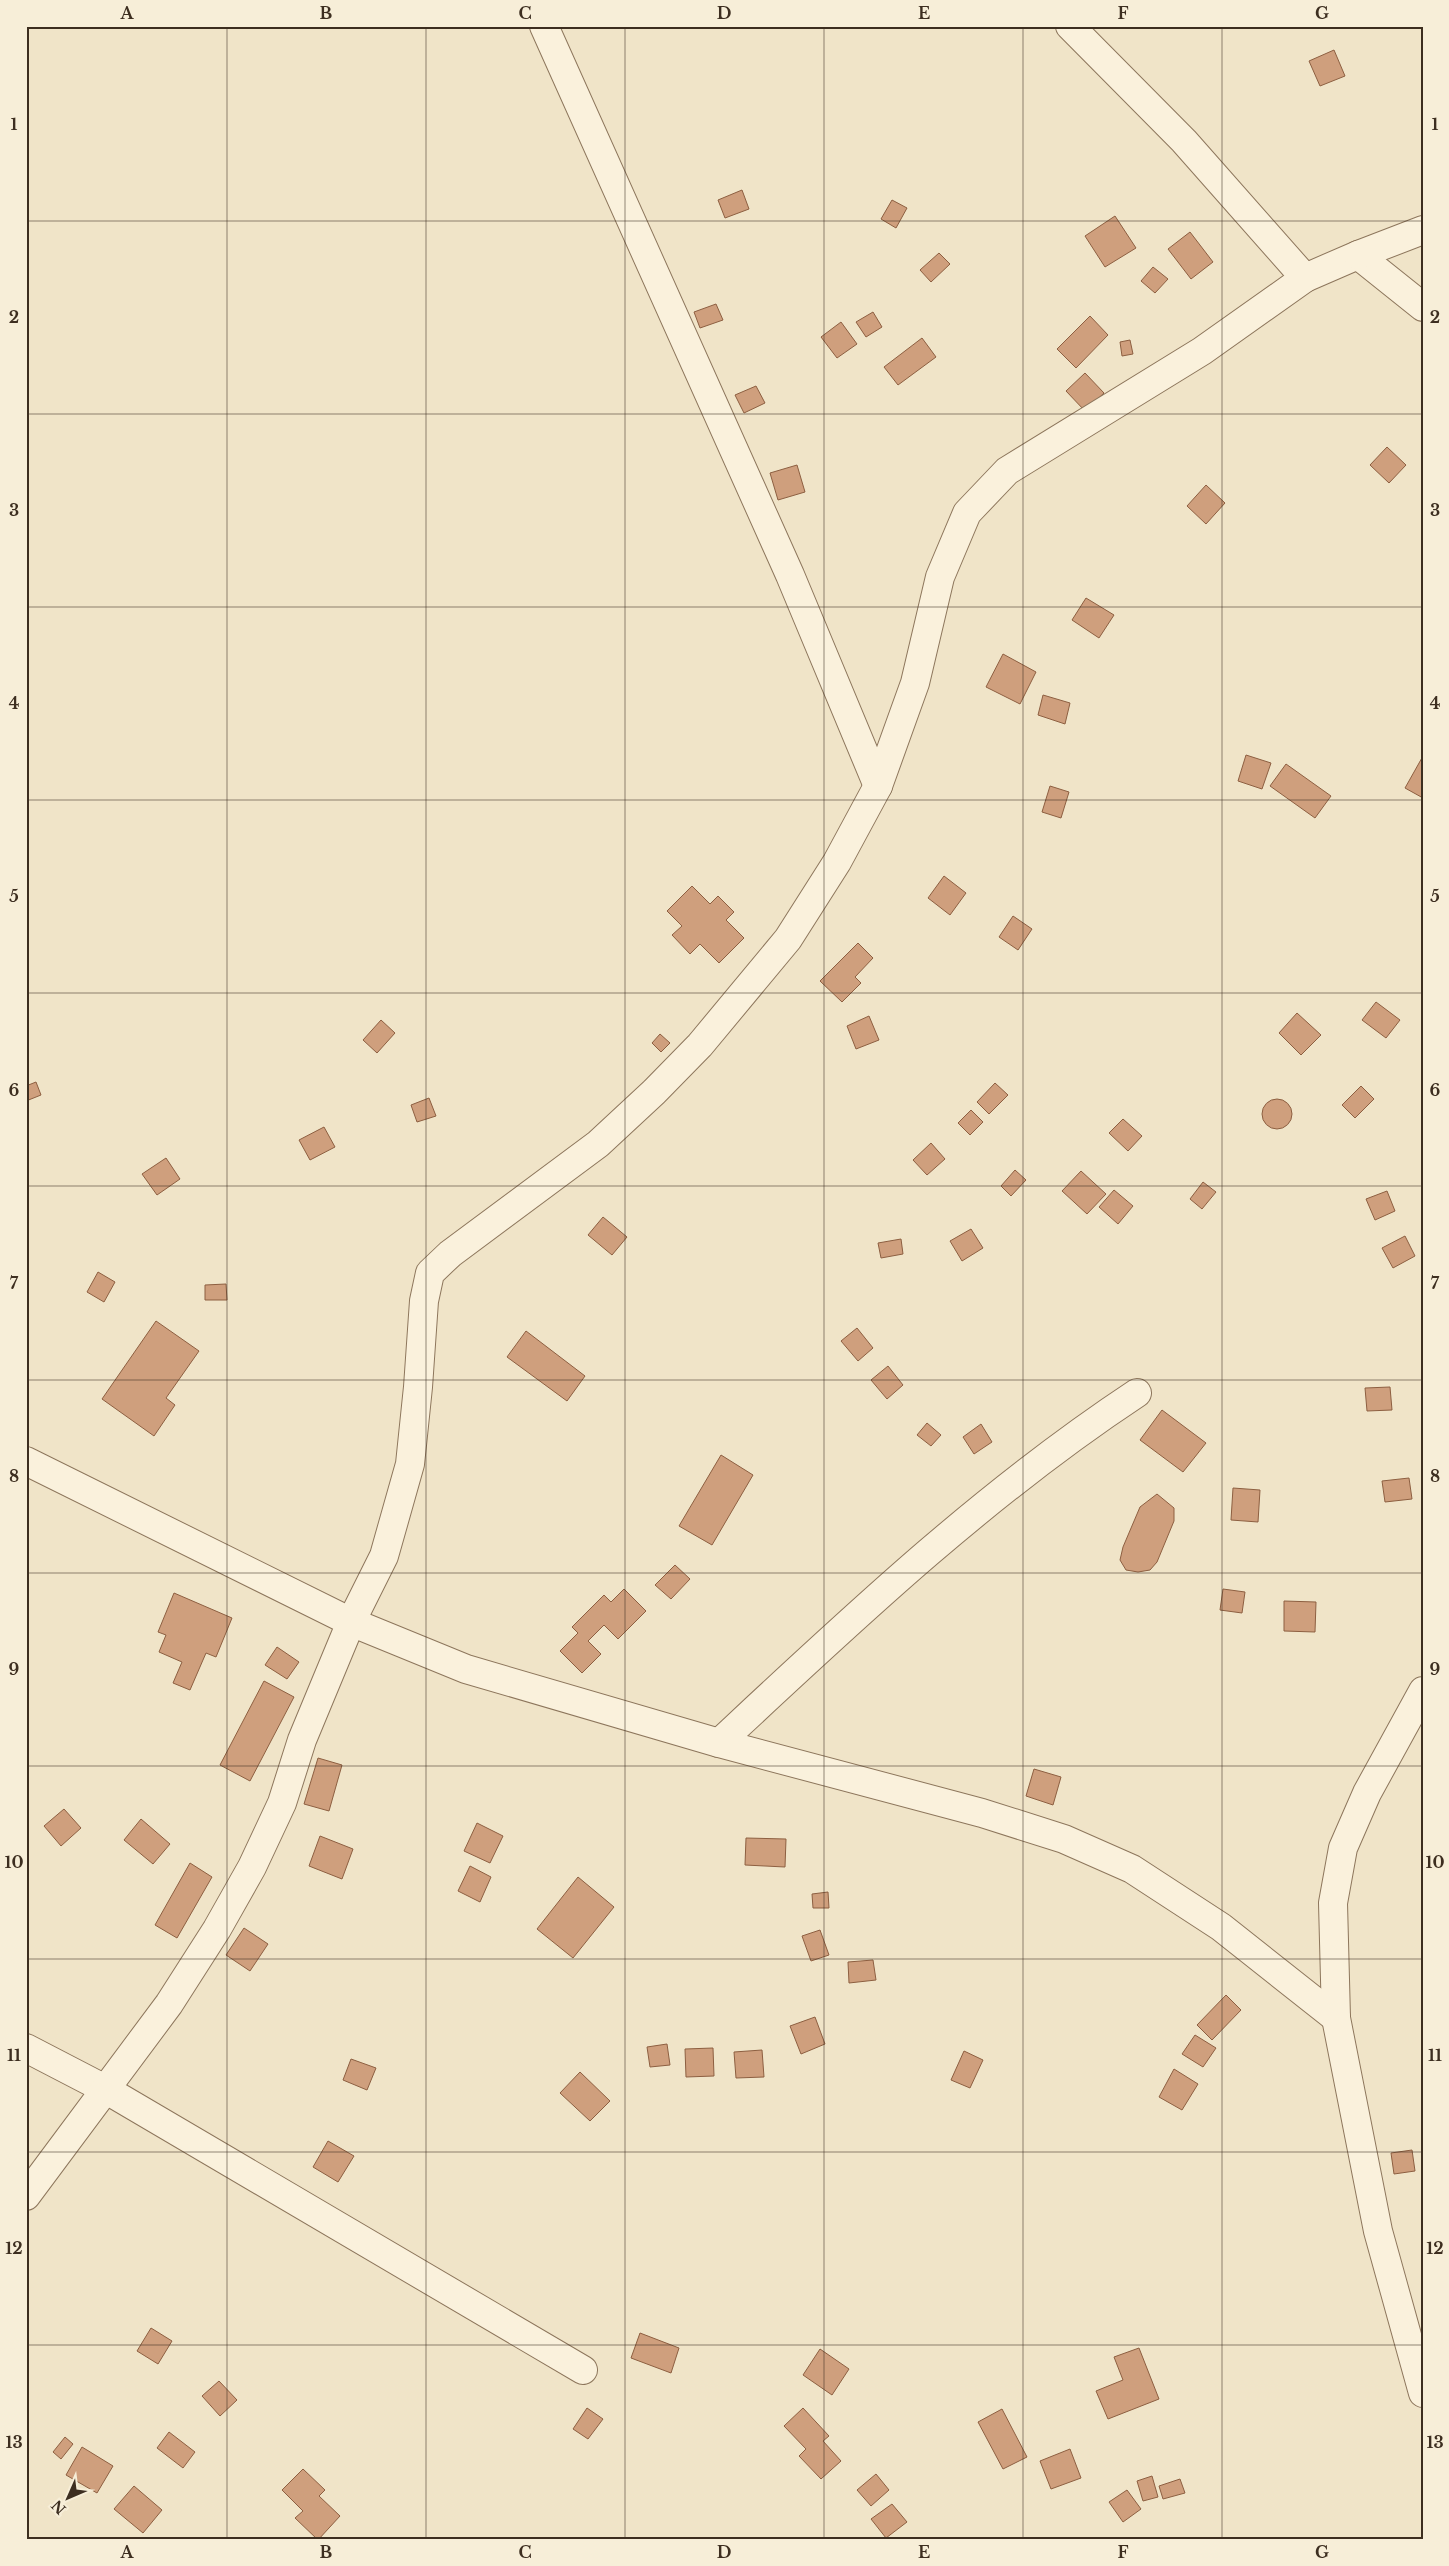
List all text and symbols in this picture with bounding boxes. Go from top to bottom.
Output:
text: A [120,3,135,23]
text: B [320,3,333,23]
text: C [518,3,532,23]
text: D [717,3,731,23]
text: E [918,3,930,23]
text: F [1117,3,1129,23]
text: G [1315,3,1329,23]
text: 1 [11,114,18,134]
text: 1 [1432,114,1439,134]
text: 2 [9,307,19,327]
text: 2 [1430,307,1440,327]
text: 3 [9,500,19,520]
text: 3 [1430,500,1440,520]
text: 4 [9,693,19,713]
text: 4 [1430,693,1440,713]
text: 5 [9,886,19,906]
text: 5 [1430,886,1440,906]
text: 6 [9,1080,20,1100]
text: 6 [1430,1080,1441,1100]
text: 7 [10,1273,19,1293]
text: 7 [1431,1273,1440,1293]
text: 8 [9,1466,19,1486]
text: 8 [1430,1466,1440,1486]
text: 9 [9,1659,20,1679]
text: 9 [1430,1659,1441,1679]
text: 10 [4,1852,24,1872]
text: 10 [1425,1852,1445,1872]
text: 11 [7,2045,21,2065]
text: 11 [1428,2045,1442,2065]
text: 12 [5,2238,23,2258]
text: 12 [1426,2238,1444,2258]
text: 13 [5,2432,23,2452]
text: 13 [1426,2432,1444,2452]
north arrow [42,2474,92,2524]
text: N [48,2496,70,2518]
text: A [120,2542,135,2562]
text: B [320,2542,333,2562]
text: C [518,2542,532,2562]
text: D [717,2542,731,2562]
text: E [918,2542,930,2562]
text: F [1117,2542,1129,2562]
text: G [1315,2542,1329,2562]

